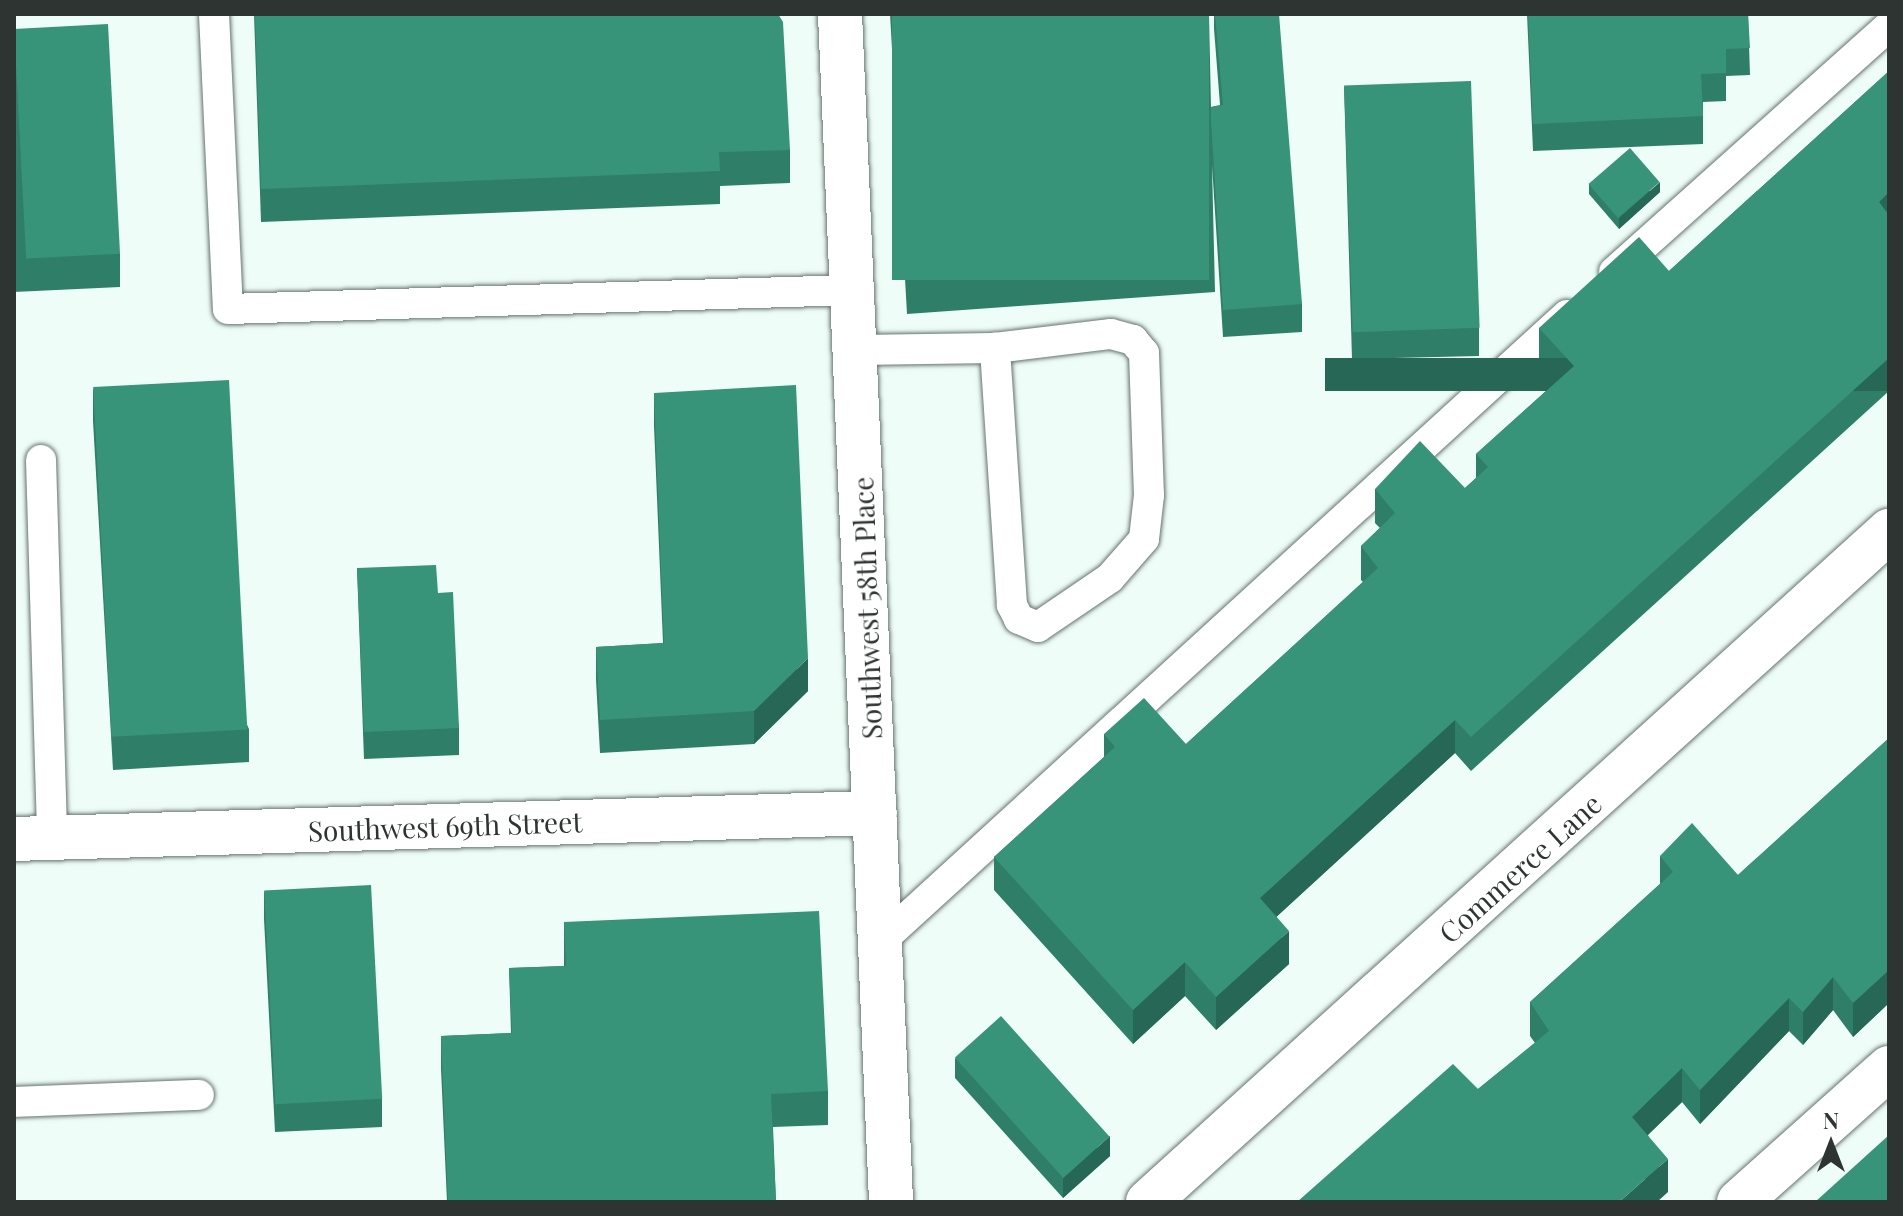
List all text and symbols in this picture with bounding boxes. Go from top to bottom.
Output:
street label: Southwest 58th Place [846,476,888,740]
street label: Commerce Lane [1432,786,1608,950]
street label: Southwest 69th Street [307,804,583,848]
north arrow [1791,1104,1871,1184]
text: N [1823,1105,1839,1135]

